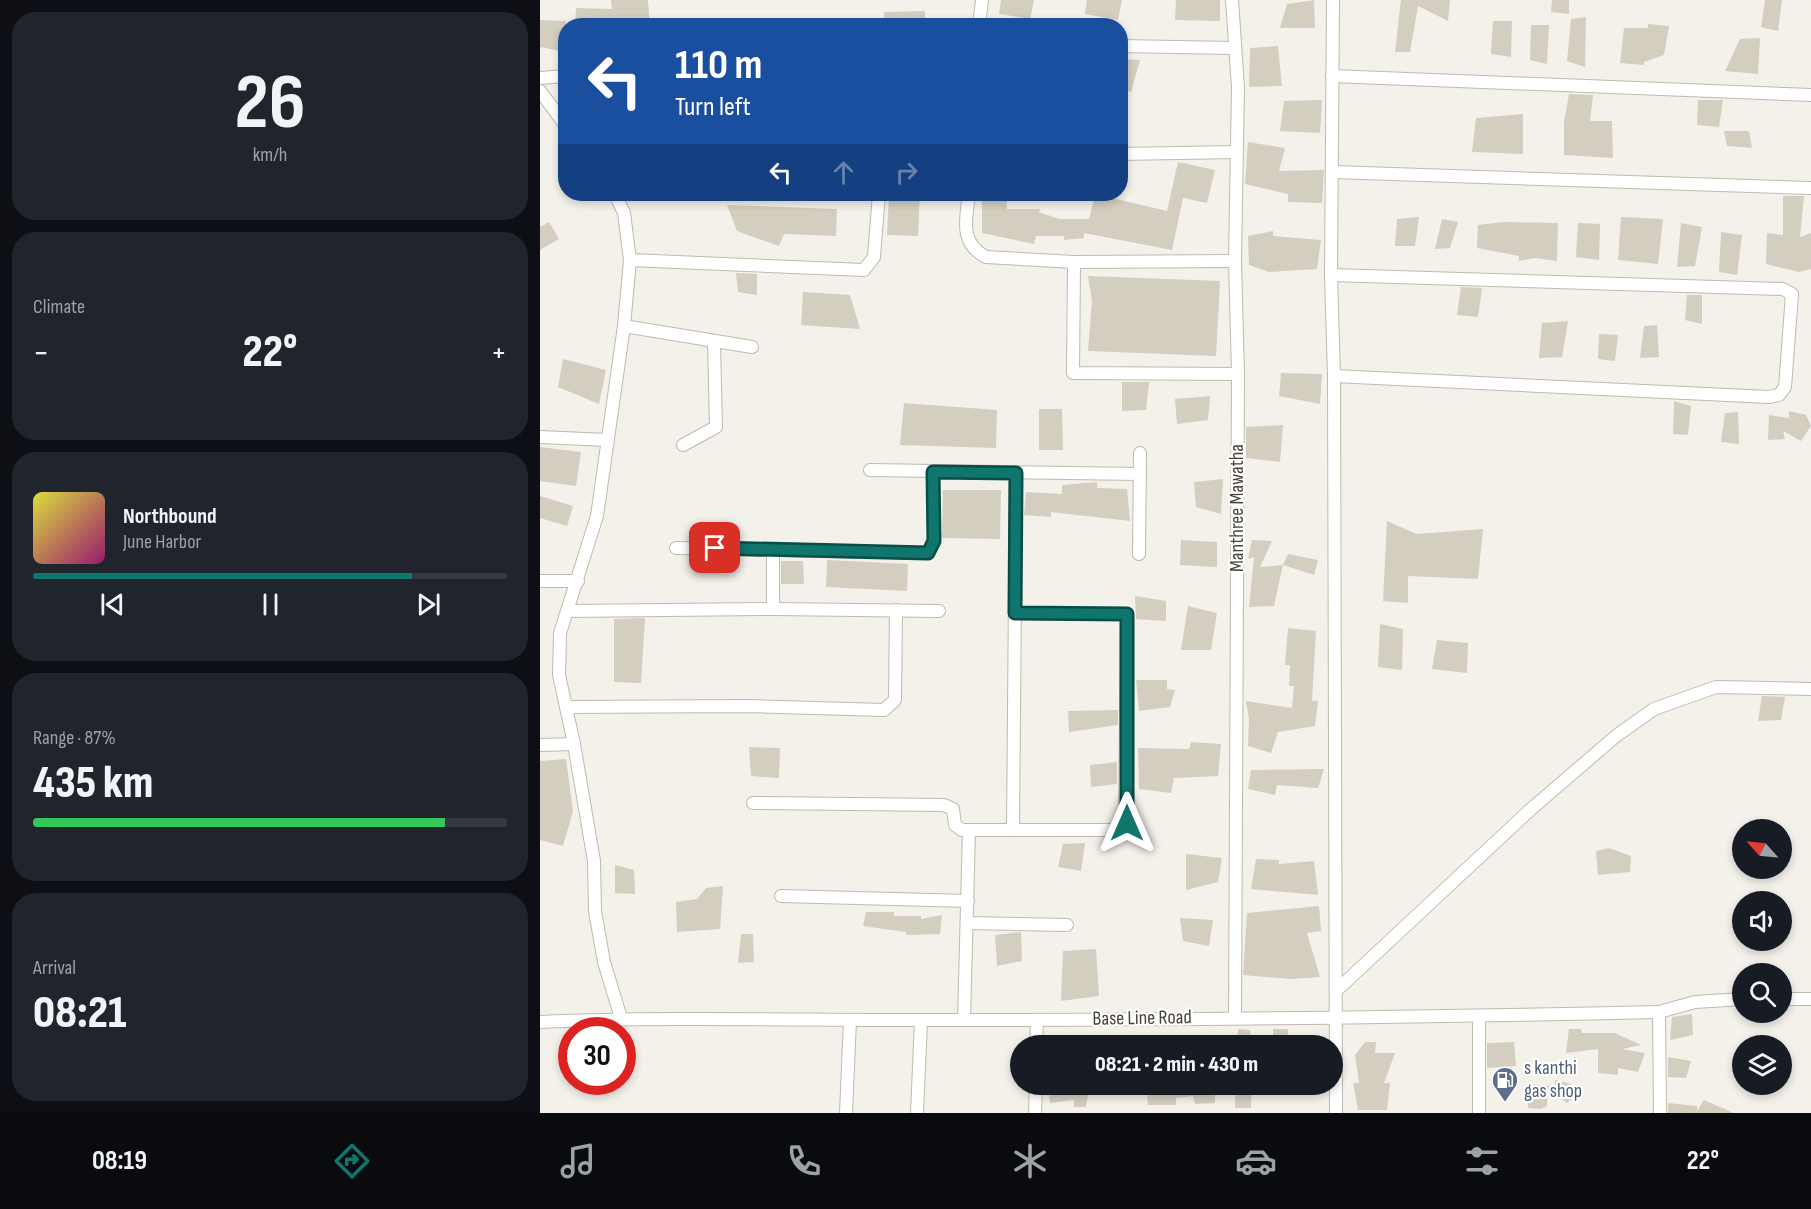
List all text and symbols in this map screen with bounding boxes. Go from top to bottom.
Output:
text: 110 m [675,40,762,91]
icon: left [576,42,654,120]
text: 26 [235,57,305,150]
text: Turn left [675,91,751,123]
text: km/h [253,143,287,167]
icon: left [764,156,797,189]
icon: ahead [827,156,860,189]
icon: right [890,156,923,189]
text: Climate [33,295,85,319]
text: 22° [242,325,298,380]
text: − [33,333,49,373]
text: + [491,333,507,373]
street label: Manthree Mawatha [1225,444,1249,572]
text: Northbound [123,503,217,530]
pin [689,522,740,573]
text: June Harbor [123,530,201,554]
icon: arrive [698,531,731,564]
icon: previous [96,588,129,621]
icon: pause [254,588,287,621]
icon: next [412,588,445,621]
text: Range · 87% [33,726,116,750]
text: 435 km [33,756,153,811]
position arrow [1095,791,1159,855]
north arrow [1732,819,1792,879]
map controls [1732,819,1792,1095]
button: sound [1732,891,1792,951]
text: Arrival [33,956,76,980]
button: search [1732,963,1792,1023]
text: 08:21 [33,986,126,1041]
street label: Base Line Road [1092,1005,1192,1031]
speed limit sign: 30 [558,1017,636,1095]
button: layers [1732,1035,1792,1095]
text: 08:21 · 2 min · 430 m [1095,1051,1258,1078]
place label: s kanthi gas shop [1524,1056,1582,1103]
fuel station icon: s kanthi gas shop [1490,1065,1520,1103]
icon: directions [331,1140,373,1182]
icon: music [557,1140,599,1182]
icon: phone [783,1140,825,1182]
icon: climate [1009,1140,1051,1182]
icon: car [1235,1140,1277,1182]
icon: filters [1461,1140,1503,1182]
text: 08:19 [92,1145,147,1177]
text: 22° [1687,1145,1719,1177]

